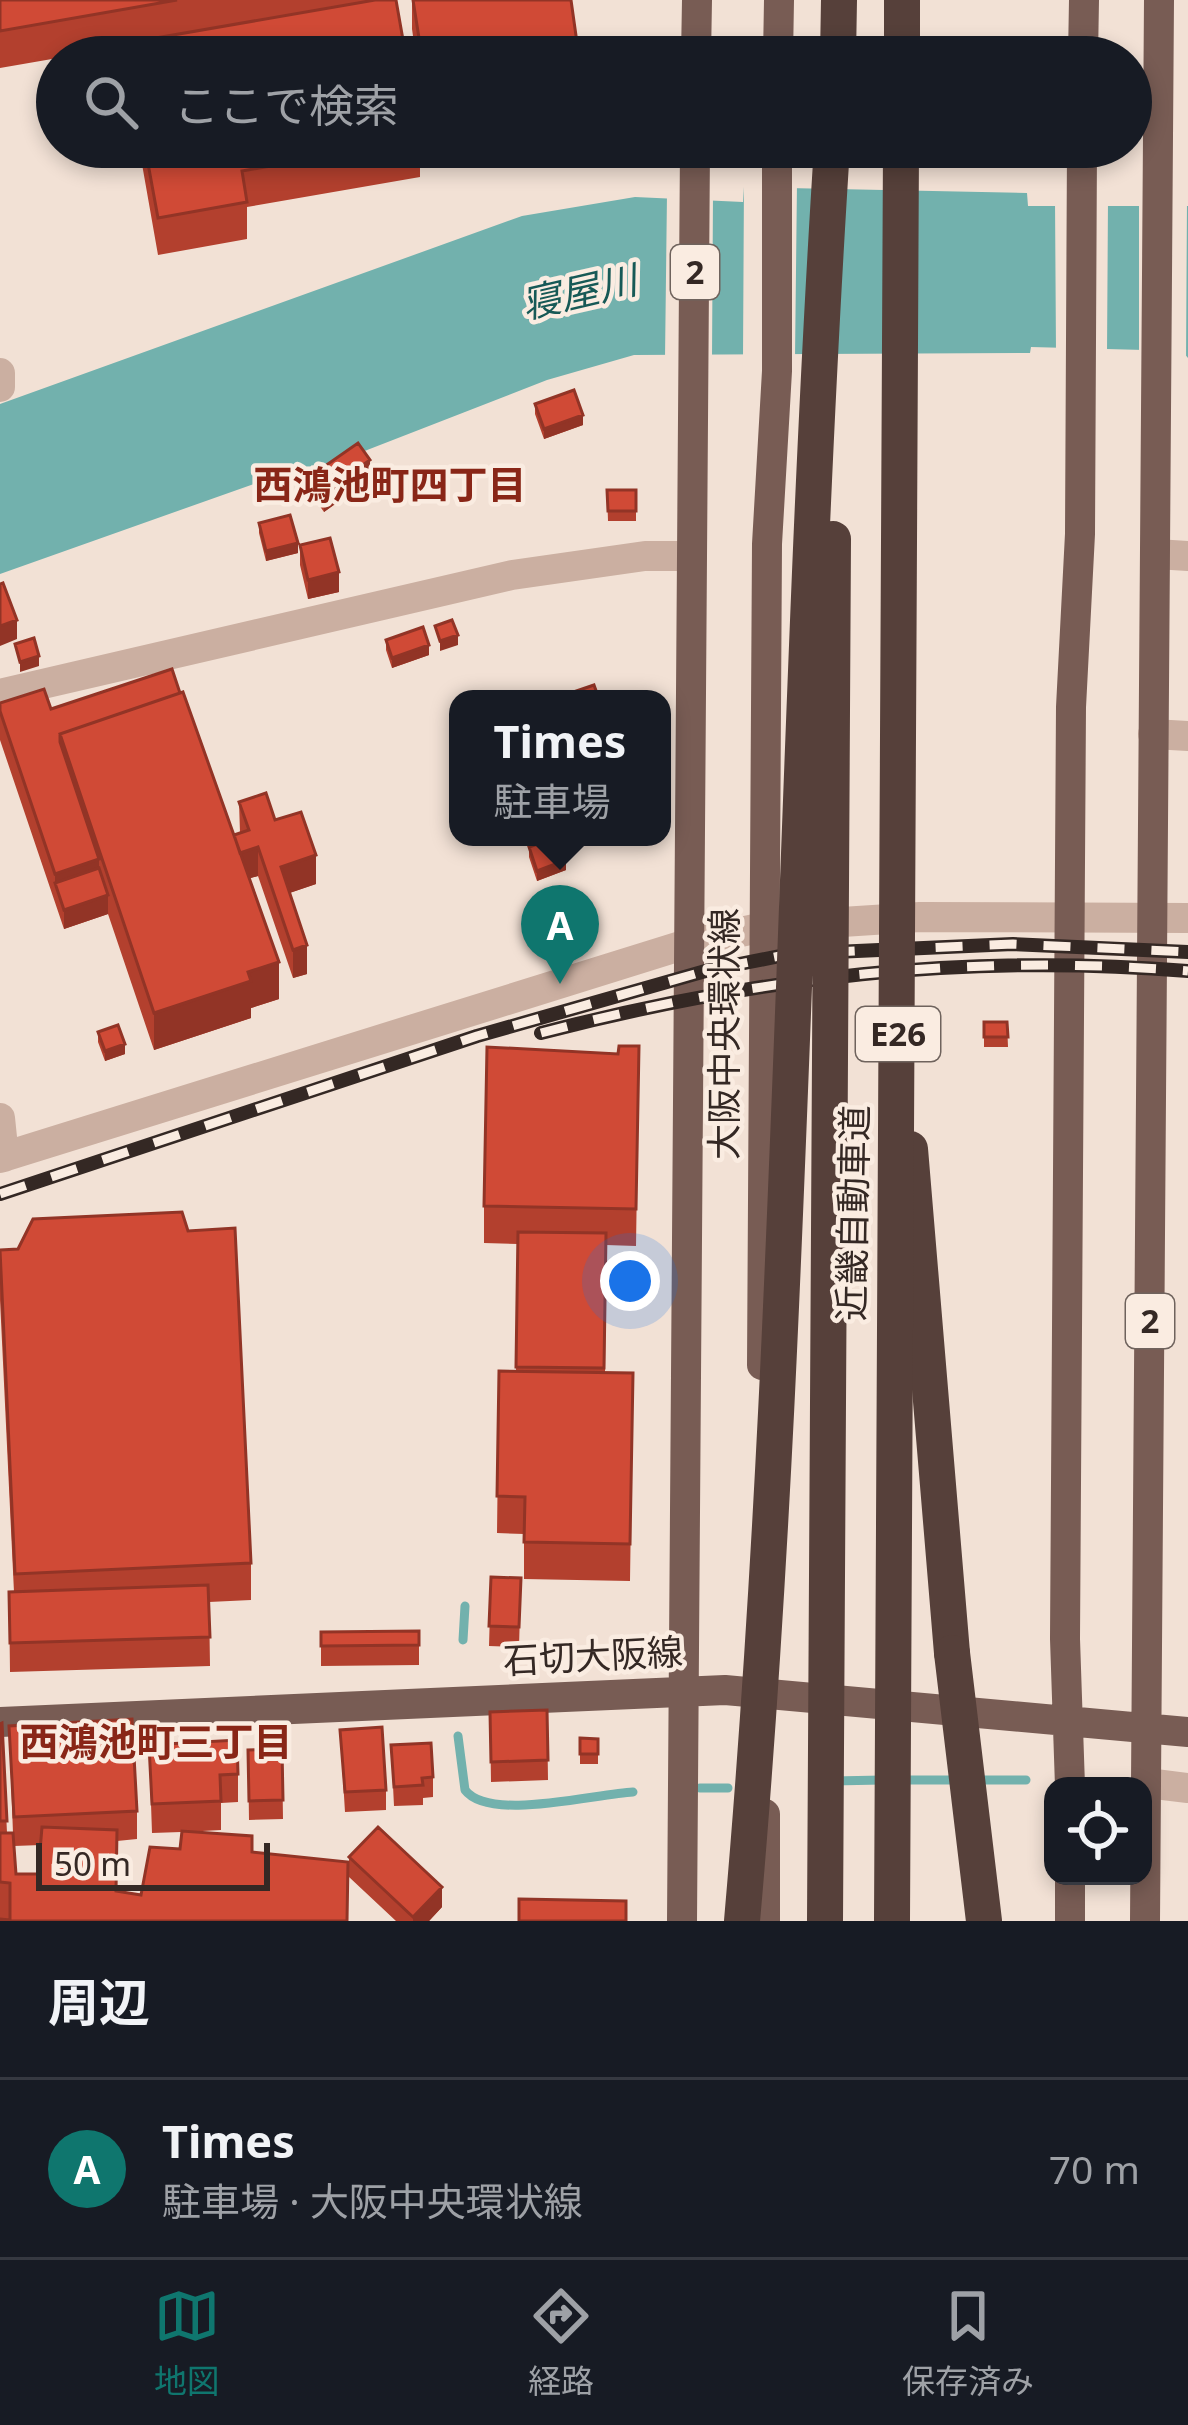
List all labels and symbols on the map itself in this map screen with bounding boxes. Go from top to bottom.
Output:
road number: 2 [671,245,719,299]
water label: 寝屋川 [516,251,646,330]
district label: 西鴻池町四丁目 [253,457,527,510]
pin: A [521,885,599,984]
street label: 大阪中央環状線 [699,908,748,1160]
road number: E26 [856,1007,940,1061]
street label: 近畿自動車道 [826,1105,879,1321]
your location [600,1251,660,1311]
road number: 2 [1126,1294,1174,1348]
street label: 石切大阪線 [502,1626,684,1685]
district label: 西鴻池町三丁目 [19,1714,293,1767]
scale bar [36,1837,270,1890]

